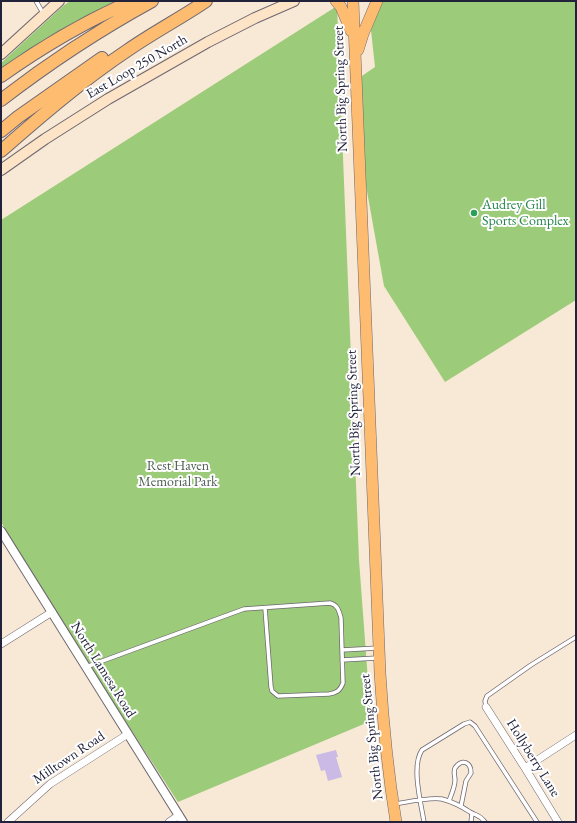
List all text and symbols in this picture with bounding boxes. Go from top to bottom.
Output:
street label: North Big Spring Street [330,25,352,153]
street label: East Loop 250 North [83,31,191,103]
place label: Audrey Gill Sports Complex [482,197,569,230]
marker: Audrey Gill Sports Complex [469,208,479,218]
street label: North Big Spring Street [343,349,365,477]
park label: Rest Haven Memorial Park [138,458,218,490]
street label: North Lamesa Road [67,619,139,721]
street label: North Big Spring Street [357,673,387,801]
street label: Hollyberry Lane [502,716,564,800]
street label: Milltown Road [30,728,108,788]

